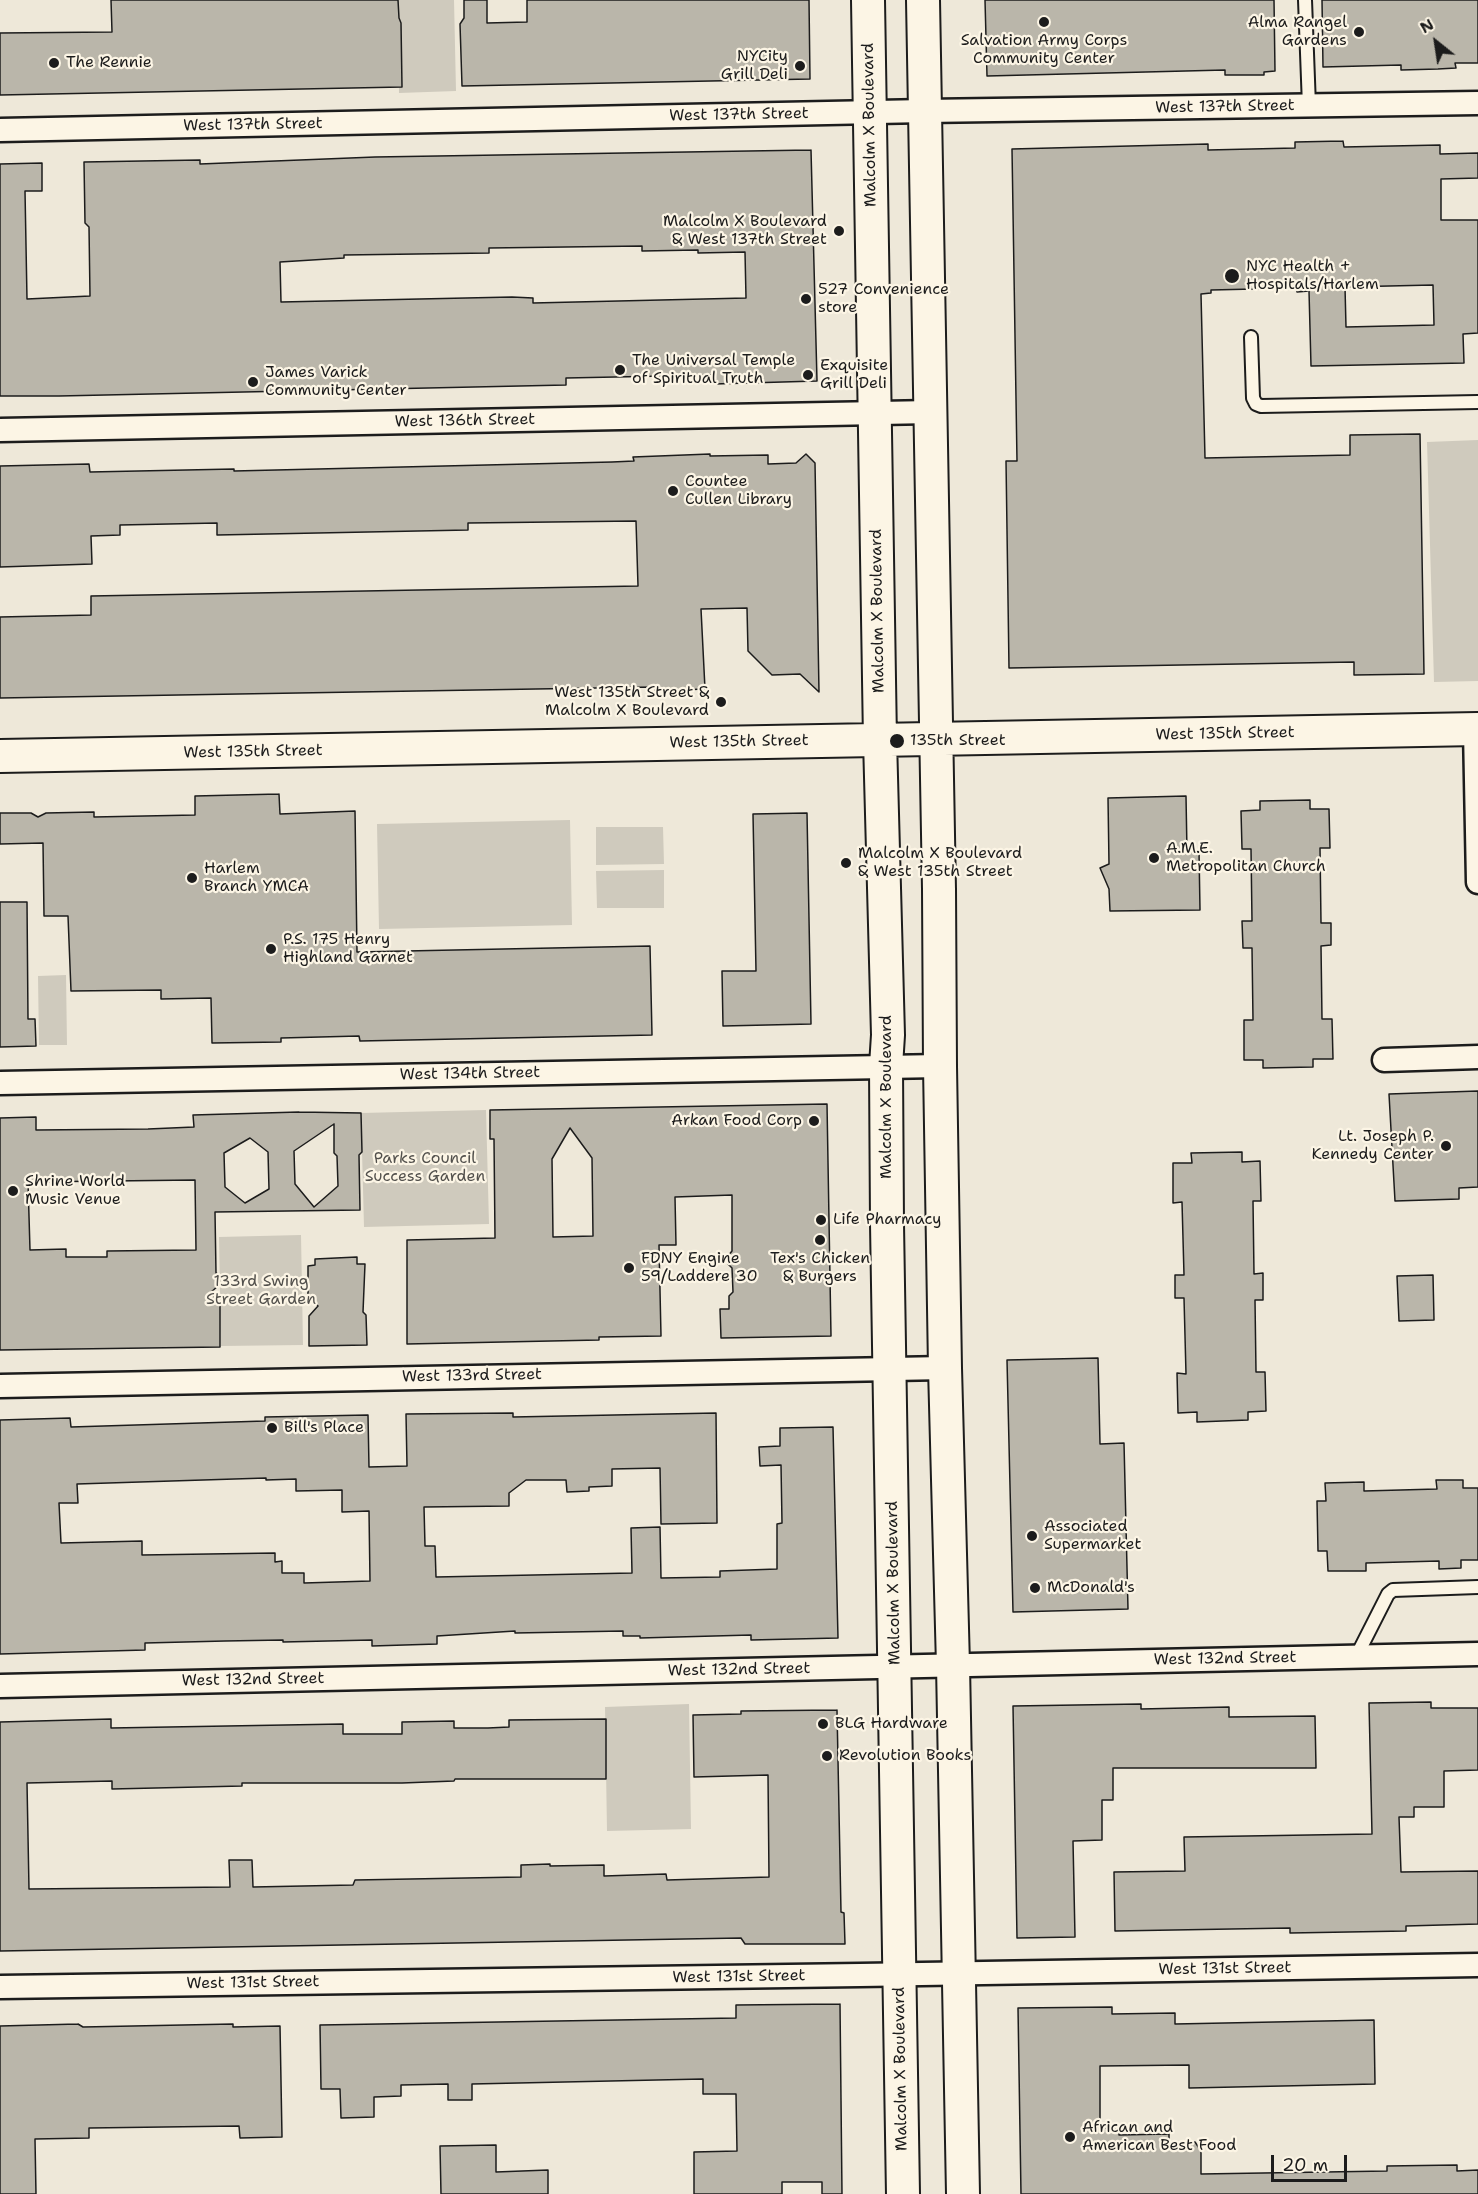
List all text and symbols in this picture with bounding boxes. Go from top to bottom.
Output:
north arrow [1406,12,1466,72]
place label: Alma Rangel Gardens [1248,13,1347,51]
text: N [1416,14,1437,38]
marker: Salvation Army Corps Community Center [1037,15,1051,29]
marker: Alma Rangel Gardens [1352,25,1366,39]
place label: Salvation Army Corps Community Center [961,31,1127,69]
street label: Malcolm X Boulevard [859,43,881,207]
place label: NYCity Grill Deli [721,47,788,85]
place label: The Rennie [66,53,152,73]
marker: The Rennie [47,56,61,70]
marker: NYCity Grill Deli [793,59,807,73]
street label: West 137th Street [1155,96,1295,118]
street label: West 137th Street [669,104,809,126]
street label: West 137th Street [183,114,323,136]
place label: Malcolm X Boulevard & West 137th Street [663,212,827,250]
marker: Malcolm X Boulevard & West 137th Street [832,224,846,238]
place label: NYC Health + Hospitals/Harlem [1246,257,1379,295]
marker: NYC Health + Hospitals/Harlem [1223,267,1241,285]
place label: 527 Convenience store [818,280,949,318]
marker: 527 Convenience store [799,292,813,306]
place label: The Universal Temple of Spiritual Truth [632,351,795,389]
place label: Exquisite Grill Deli [820,356,888,394]
place label: James Varick Community Center [265,363,407,401]
marker: The Universal Temple of Spiritual Truth [613,363,627,377]
marker: Exquisite Grill Deli [801,368,815,382]
marker: James Varick Community Center [246,375,260,389]
street label: West 136th Street [395,410,535,432]
place label: Countee Cullen Library [685,472,792,510]
marker: Countee Cullen Library [666,484,680,498]
street label: Malcolm X Boulevard [867,529,889,693]
place label: West 135th Street & Malcolm X Boulevard [545,683,709,721]
marker: West 135th Street & Malcolm X Boulevard [714,695,728,709]
street label: West 135th Street [1155,723,1295,745]
street label: West 135th Street [669,731,809,753]
place label: 135th Street [910,731,1006,751]
marker: 135th Street [888,732,906,750]
street label: West 135th Street [183,741,323,763]
place label: A.M.E. Metropolitan Church [1166,839,1326,877]
place label: Malcolm X Boulevard & West 135th Street [858,844,1022,882]
marker: A.M.E. Metropolitan Church [1147,851,1161,865]
marker: Malcolm X Boulevard & West 135th Street [839,856,853,870]
place label: Harlem Branch YMCA [204,859,309,897]
marker: Harlem Branch YMCA [185,871,199,885]
place label: P.S. 175 Henry Highland Garnet [283,930,413,968]
marker: P.S. 175 Henry Highland Garnet [264,942,278,956]
street label: Malcolm X Boulevard [877,1015,897,1179]
street label: West 134th Street [400,1063,540,1085]
place label: Arkan Food Corp [671,1111,802,1131]
marker: Arkan Food Corp [807,1114,821,1128]
place label: Lt. Joseph P. Kennedy Center [1311,1127,1434,1165]
marker: Lt. Joseph P. Kennedy Center [1439,1139,1453,1153]
park label: Parks Council Success Garden [365,1149,485,1187]
place label: Shrine World Music Venue [25,1172,125,1210]
marker: Shrine World Music Venue [6,1184,20,1198]
place label: Life Pharmacy [833,1210,941,1230]
marker: Life Pharmacy [814,1213,828,1227]
marker: Tex's Chicken & Burgers [813,1233,827,1247]
place label: FDNY Engine 59/Laddere 30 [641,1249,758,1287]
place label: Tex's Chicken & Burgers [770,1249,870,1287]
marker: FDNY Engine 59/Laddere 30 [622,1261,636,1275]
park label: 133rd Swing Street Garden [206,1272,316,1310]
street label: West 133rd Street [402,1365,542,1387]
place label: Bill's Place [284,1418,364,1438]
marker: Bill's Place [265,1421,279,1435]
street label: Malcolm X Boulevard [883,1501,905,1665]
place label: Associated Supermarket [1044,1517,1141,1555]
marker: Associated Supermarket [1025,1529,1039,1543]
place label: McDonald's [1047,1578,1135,1598]
marker: McDonald's [1028,1581,1042,1595]
street label: West 132nd Street [1153,1648,1297,1670]
street label: West 132nd Street [667,1659,811,1681]
street label: West 132nd Street [181,1669,325,1691]
place label: BLG Hardware [835,1714,948,1734]
marker: BLG Hardware [816,1717,830,1731]
place label: Revolution Books [839,1746,971,1766]
marker: Revolution Books [820,1749,834,1763]
street label: West 131st Street [1158,1958,1292,1980]
street label: West 131st Street [672,1966,806,1988]
street label: West 131st Street [186,1972,320,1994]
street label: Malcolm X Boulevard [890,1987,912,2151]
place label: African and American Best Food [1082,2118,1236,2156]
marker: African and American Best Food [1063,2130,1077,2144]
scale bar [1274,2143,1350,2181]
text: 20 m [1282,2153,1328,2177]

